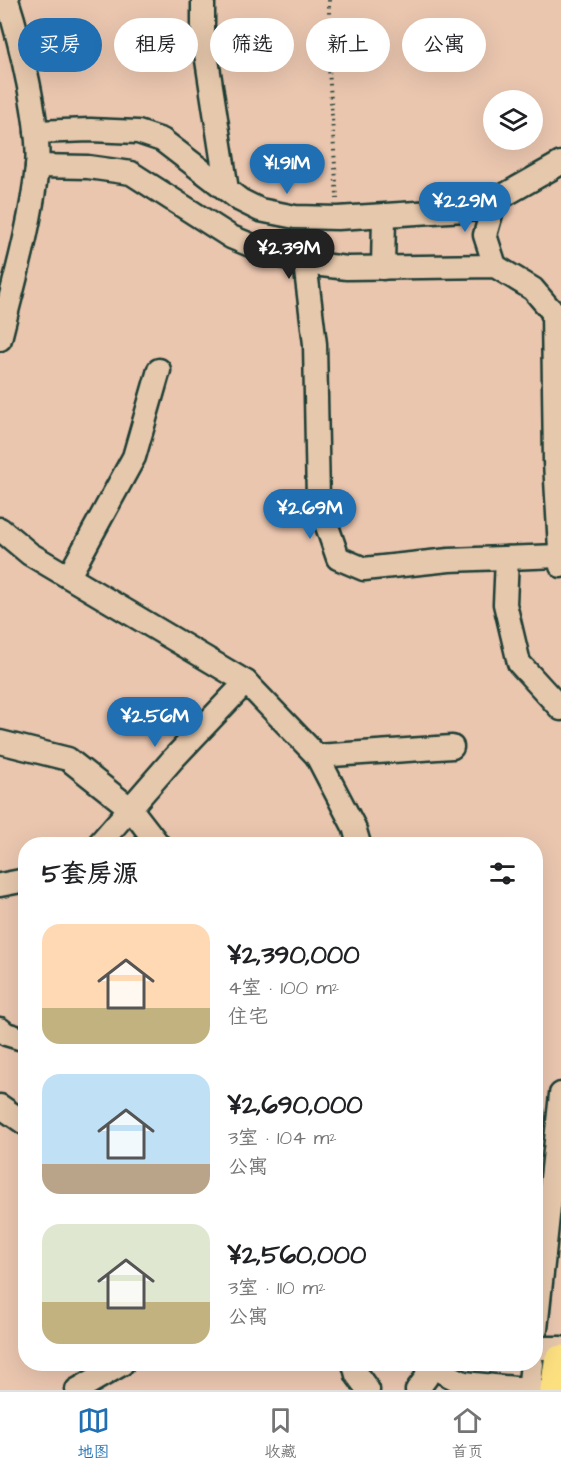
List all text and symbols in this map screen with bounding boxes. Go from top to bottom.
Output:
chip: 买房 [18,18,102,72]
chip: 租房 [114,18,198,72]
chip: 筛选 [210,18,294,72]
chip: 新上 [306,18,390,72]
chip: 公寓 [402,18,486,72]
map controls [483,90,543,150]
button: layers [483,90,543,150]
pin: ¥1.91M [238,144,336,195]
text: ¥1.91M [264,149,310,177]
pin: ¥2.29M [416,182,514,233]
text: ¥2.29M [433,187,497,215]
pin: ¥2.39M [240,229,338,280]
text: ¥2.39M [257,234,321,262]
pin: ¥2.69M [261,489,359,540]
text: ¥2.69M [277,494,343,522]
pin: ¥2.56M [106,697,204,748]
text: ¥2.56M [121,702,189,730]
text: 5套房源 [42,856,138,892]
icon: filters [486,857,519,890]
text: ¥2,390,000 [228,937,360,973]
icon: home [90,948,162,1020]
text: 4室 · 100 m² [228,974,339,1002]
text: 住宅 [228,1003,268,1031]
text: ¥2,690,000 [228,1087,363,1123]
icon: home [90,1098,162,1170]
text: 3室 · 104 m² [228,1124,337,1152]
text: 公寓 [228,1153,268,1181]
text: ¥2,560,000 [228,1237,366,1273]
icon: home [90,1248,162,1320]
text: 3室 · 110 m² [228,1274,326,1302]
text: 公寓 [228,1303,268,1331]
tab: 地图 [77,1404,110,1463]
tab: 收藏 [264,1404,297,1463]
tab: 首页 [451,1404,484,1463]

